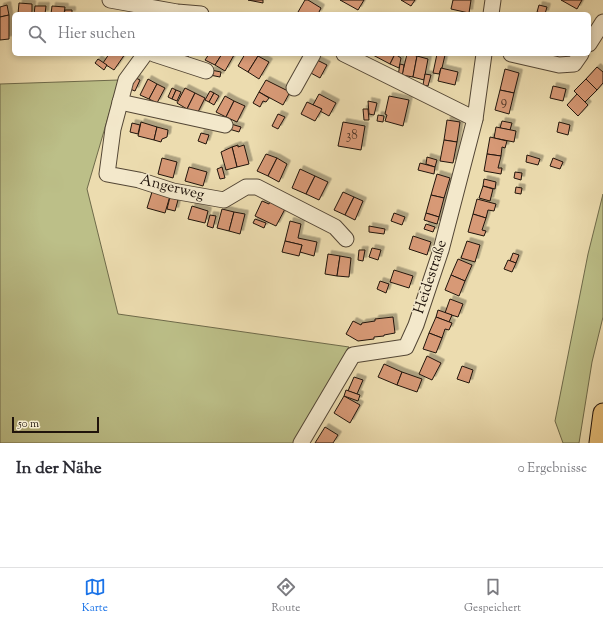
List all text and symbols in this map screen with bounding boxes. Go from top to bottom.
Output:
search box [12,12,591,56]
icon: search [26,23,48,45]
text: Hier suchen [58,24,136,45]
house number: 9 [501,93,507,111]
house number: 38 [346,127,358,145]
street label: Angerweg [138,170,206,206]
street label: Heidestraße [409,237,453,317]
scale bar [12,415,99,434]
text: 50 m [18,416,39,432]
text: In der Nähe [16,457,102,481]
text: 0 Ergebnisse [518,460,587,478]
tab: Karte [82,576,108,616]
tab: Route [272,576,300,616]
tab: Gespeichert [464,576,521,616]

